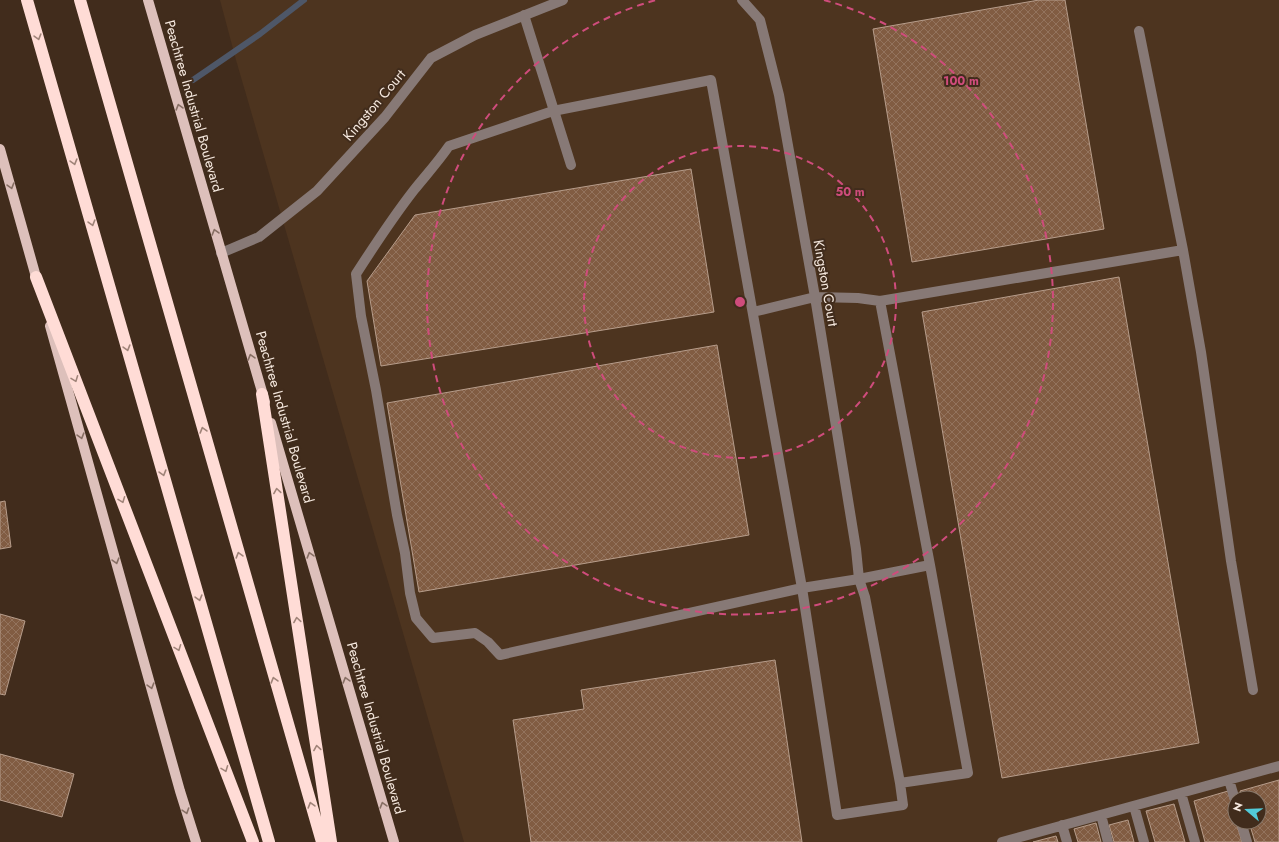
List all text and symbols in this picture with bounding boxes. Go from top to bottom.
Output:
street label: Peachtree Industrial Boulevard [160,18,228,194]
one-way arrow [33,34,42,41]
street label: Kingston Court [338,64,410,145]
text: 100 m [943,72,979,90]
one-way arrow [175,104,184,111]
one-way arrow [69,159,78,166]
one-way arrow [6,183,14,189]
text: 50 m [835,183,865,201]
one-way arrow [87,219,96,226]
one-way arrow [211,229,220,236]
street label: Kingston Court [809,238,844,329]
centre of rings [733,295,747,309]
street label: Peachtree Industrial Boulevard [251,329,319,505]
one-way arrow [123,345,131,351]
one-way arrow [247,353,256,360]
one-way arrow [71,375,79,382]
one-way arrow [199,426,208,433]
one-way arrow [76,433,84,439]
one-way arrow [158,469,167,476]
one-way arrow [273,488,282,494]
one-way arrow [117,497,125,504]
one-way arrow [235,552,244,559]
one-way arrow [306,552,315,559]
one-way arrow [111,558,119,564]
one-way arrow [194,594,203,601]
one-way arrow [293,617,302,623]
street label: Peachtree Industrial Boulevard [342,640,410,816]
one-way arrow [174,644,182,651]
one-way arrow [271,677,279,683]
one-way arrow [342,677,351,684]
one-way arrow [146,683,154,690]
one-way arrow [313,745,322,751]
one-way arrow [220,766,228,773]
north arrow [1227,790,1267,830]
text: N [1229,800,1247,813]
one-way arrow [307,801,316,808]
one-way arrow [379,801,388,808]
one-way arrow [181,808,190,815]

